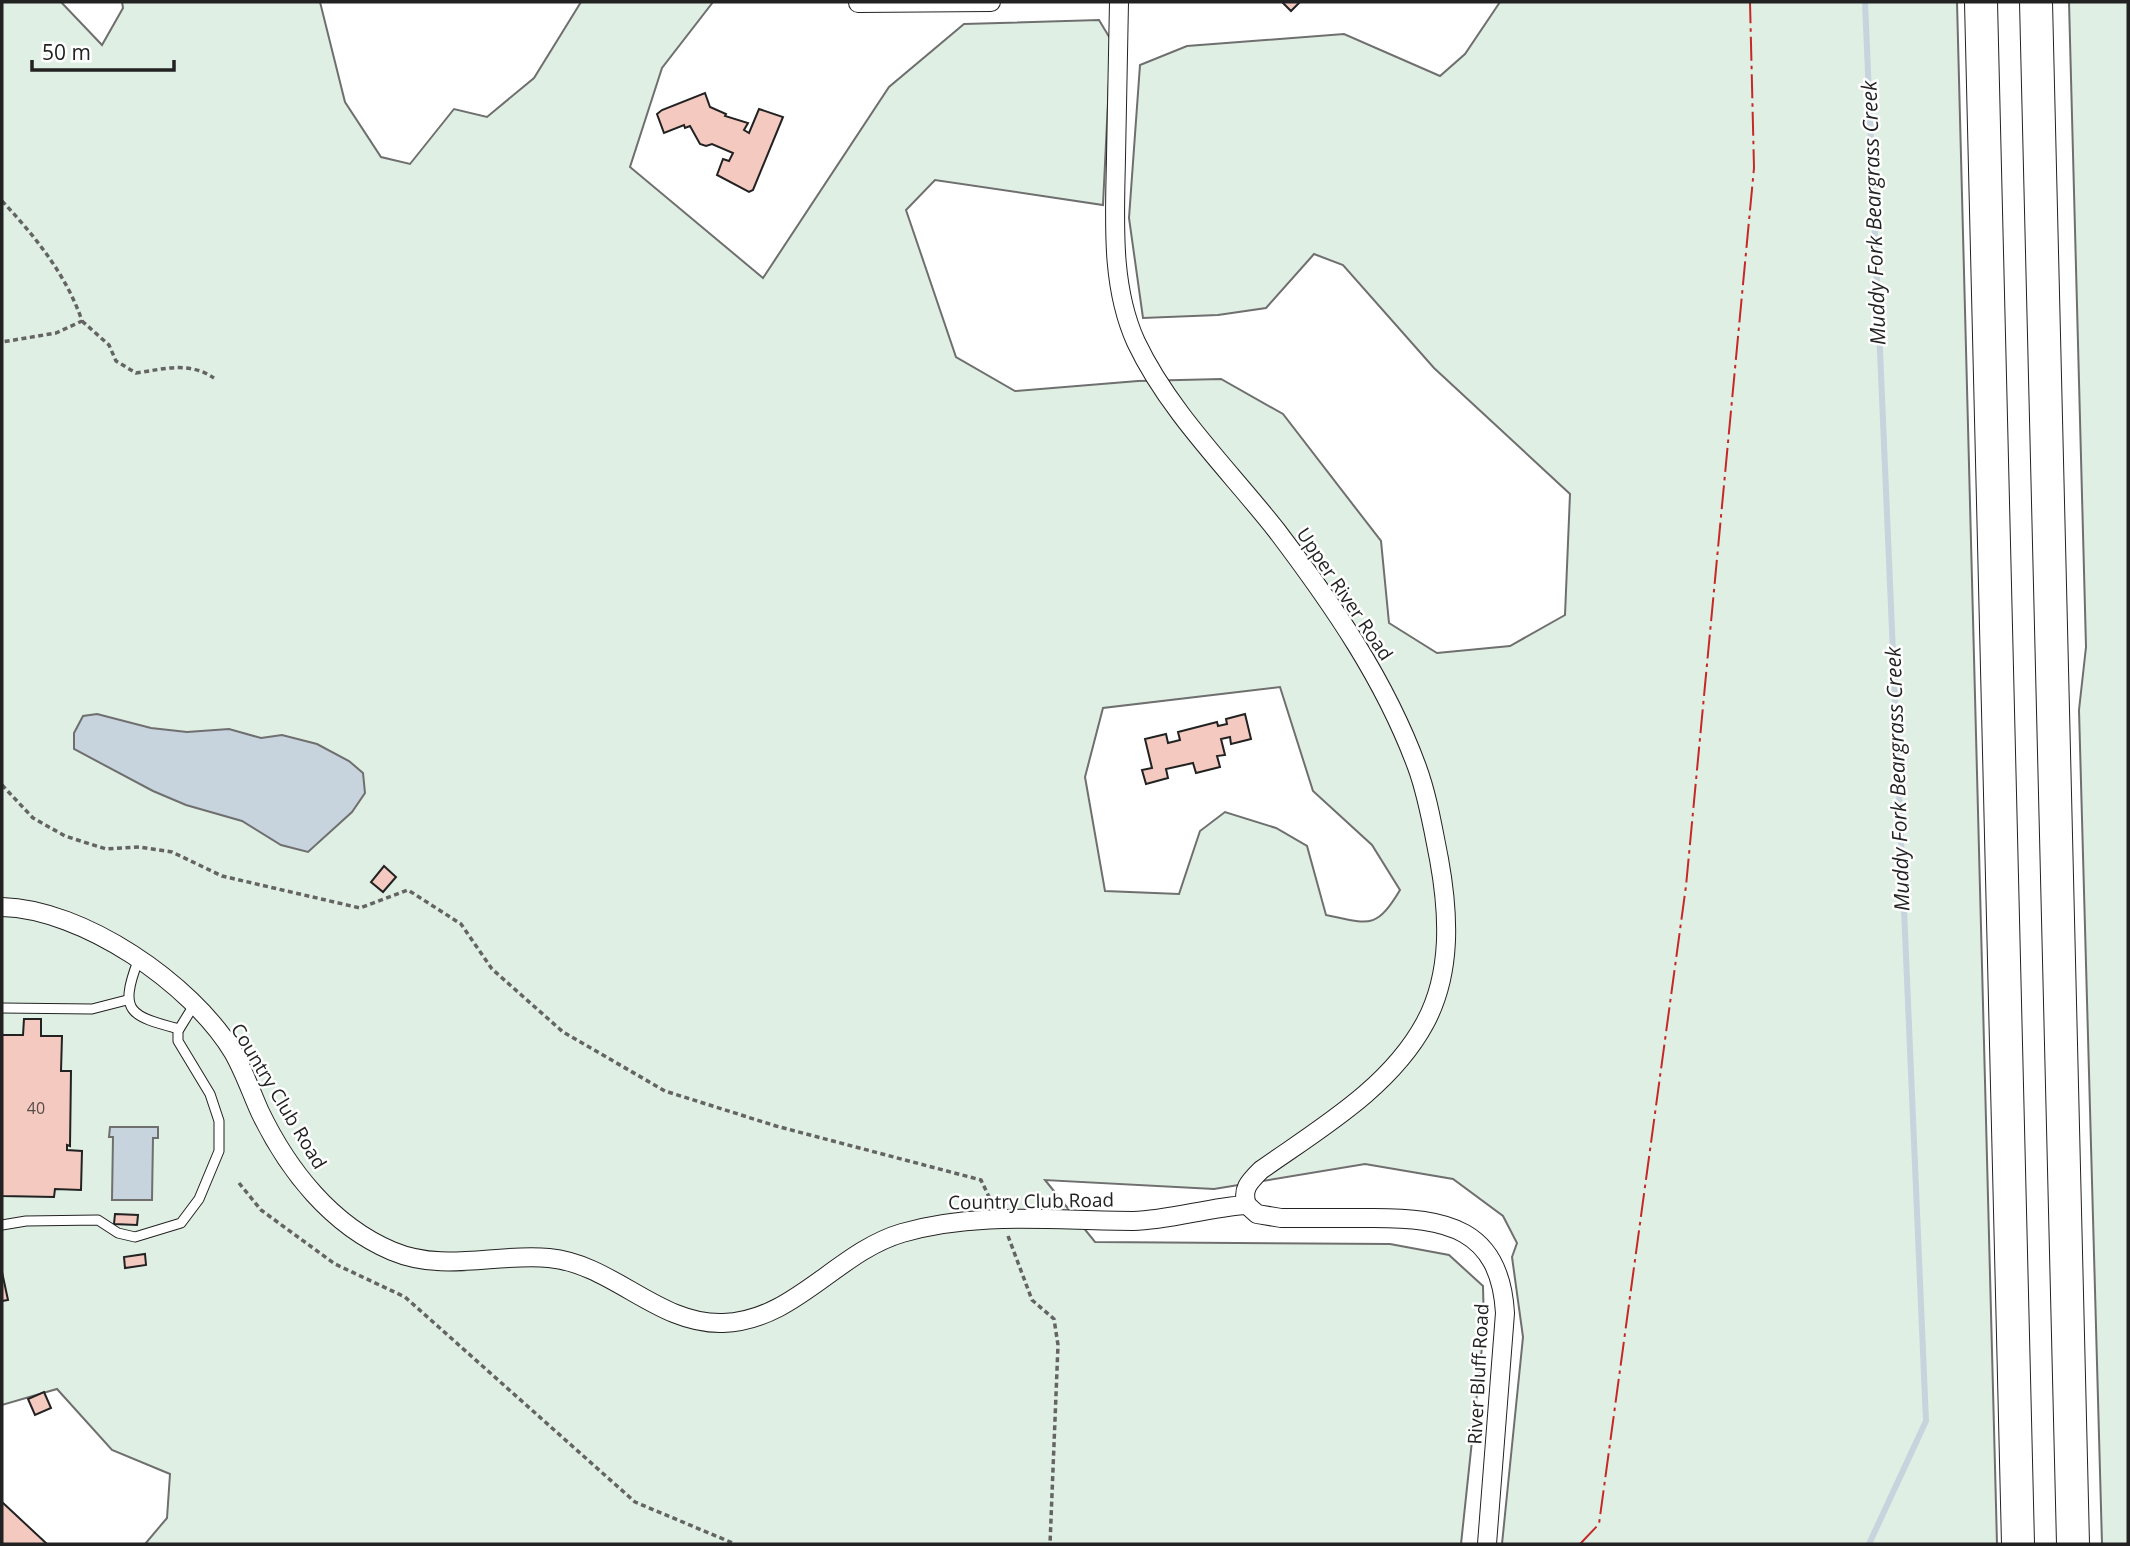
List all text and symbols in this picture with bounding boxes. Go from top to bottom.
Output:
scale bar [32,28,173,72]
text: 50 m [42,38,91,66]
water label: Muddy Fork Beargrass Creek [1854,80,1892,346]
street label: Upper River Road [1291,522,1399,666]
water label: Muddy Fork Beargrass Creek [1878,646,1916,912]
street label: Country Club Road [225,1018,333,1174]
house number: 40 [27,1097,45,1119]
street label: Country Club Road [948,1187,1114,1215]
street label: River Bluff Road [1461,1303,1495,1445]

